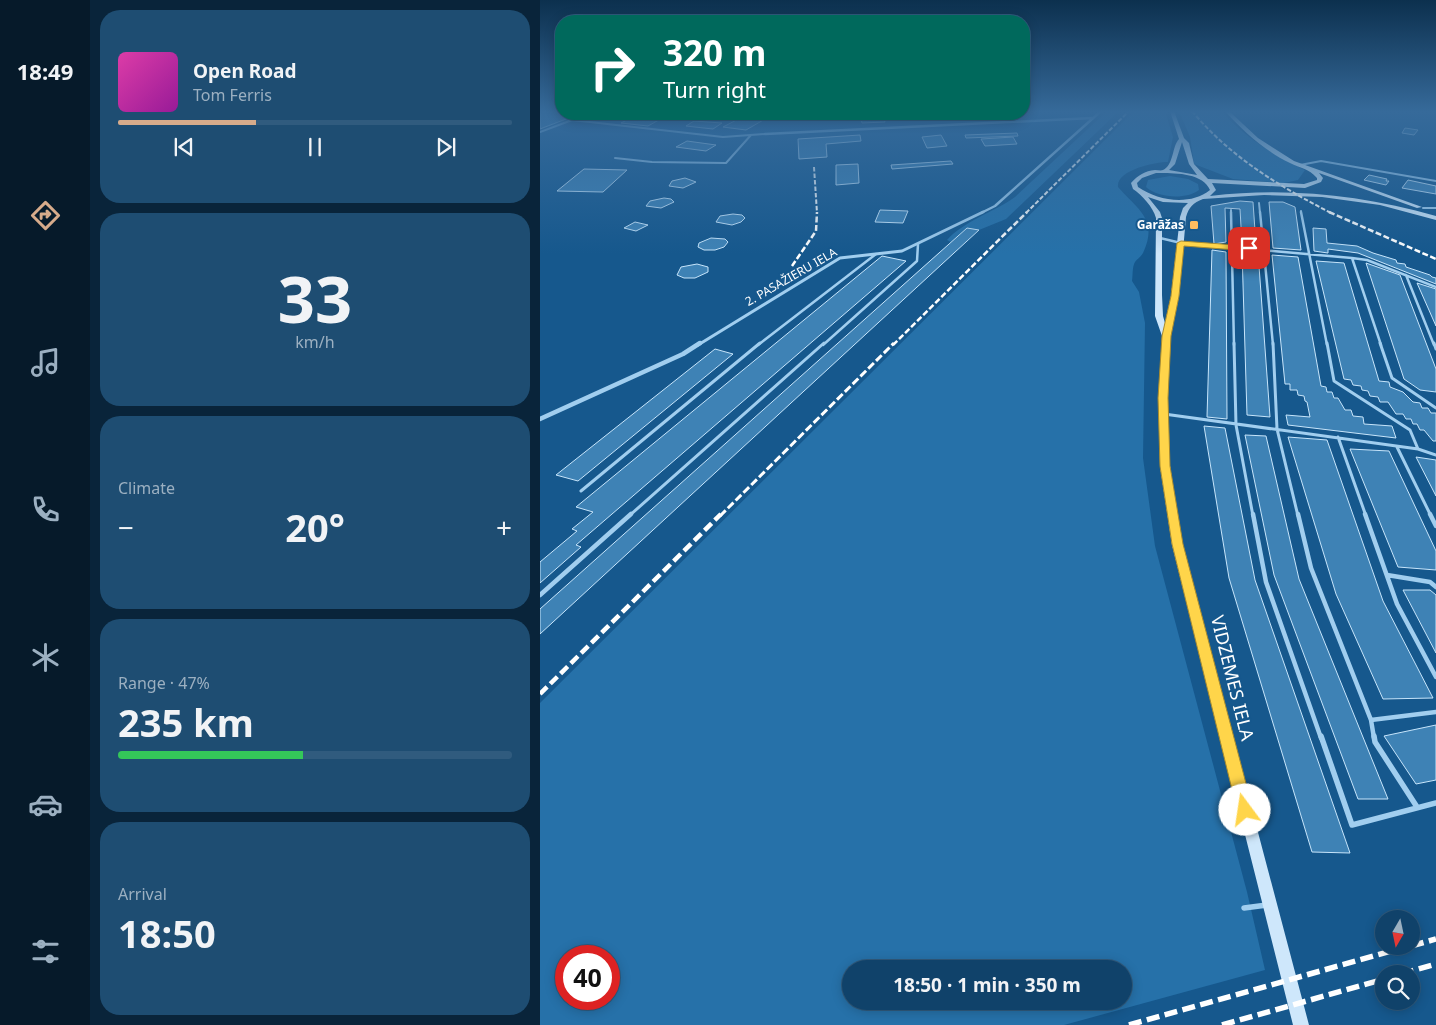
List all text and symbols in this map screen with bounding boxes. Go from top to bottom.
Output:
text: 320 m [663,29,766,76]
icon: right [580,35,645,100]
text: 18:49 [17,56,73,86]
text: Open Road [193,58,296,84]
text: Turn right [663,74,766,104]
text: Tom Ferris [193,84,272,106]
icon: previous [170,133,198,161]
icon: pause [301,133,329,161]
icon: next [432,133,460,161]
icon: directions [28,198,63,233]
place label: Garāžas [1137,216,1184,233]
marker: Garāžas [1188,219,1200,231]
pin [1228,227,1270,269]
icon: arrive [1235,234,1263,262]
street label: 2. PASAŽIERU IELA [742,243,840,310]
text: 33 [278,254,352,342]
text: km/h [295,331,335,353]
icon: music [28,345,63,380]
text: Climate [118,477,175,499]
icon: phone [28,492,63,527]
text: 20° [285,501,345,553]
text: − [118,508,134,546]
text: + [496,508,512,546]
street label: VIDZEMES IELA [1206,613,1260,743]
icon: climate [28,640,63,675]
text: Range · 47% [118,672,210,694]
text: 235 km [118,696,254,748]
position arrow [1218,783,1270,835]
icon: car [28,787,63,822]
text: Arrival [118,883,167,905]
text: 18:50 [118,907,216,959]
north arrow [1375,910,1420,955]
map controls [1375,910,1420,1010]
icon: filters [28,934,63,969]
speed limit sign: 40 [555,945,620,1010]
button: search [1375,965,1420,1010]
text: 18:50 · 1 min · 350 m [893,972,1081,998]

